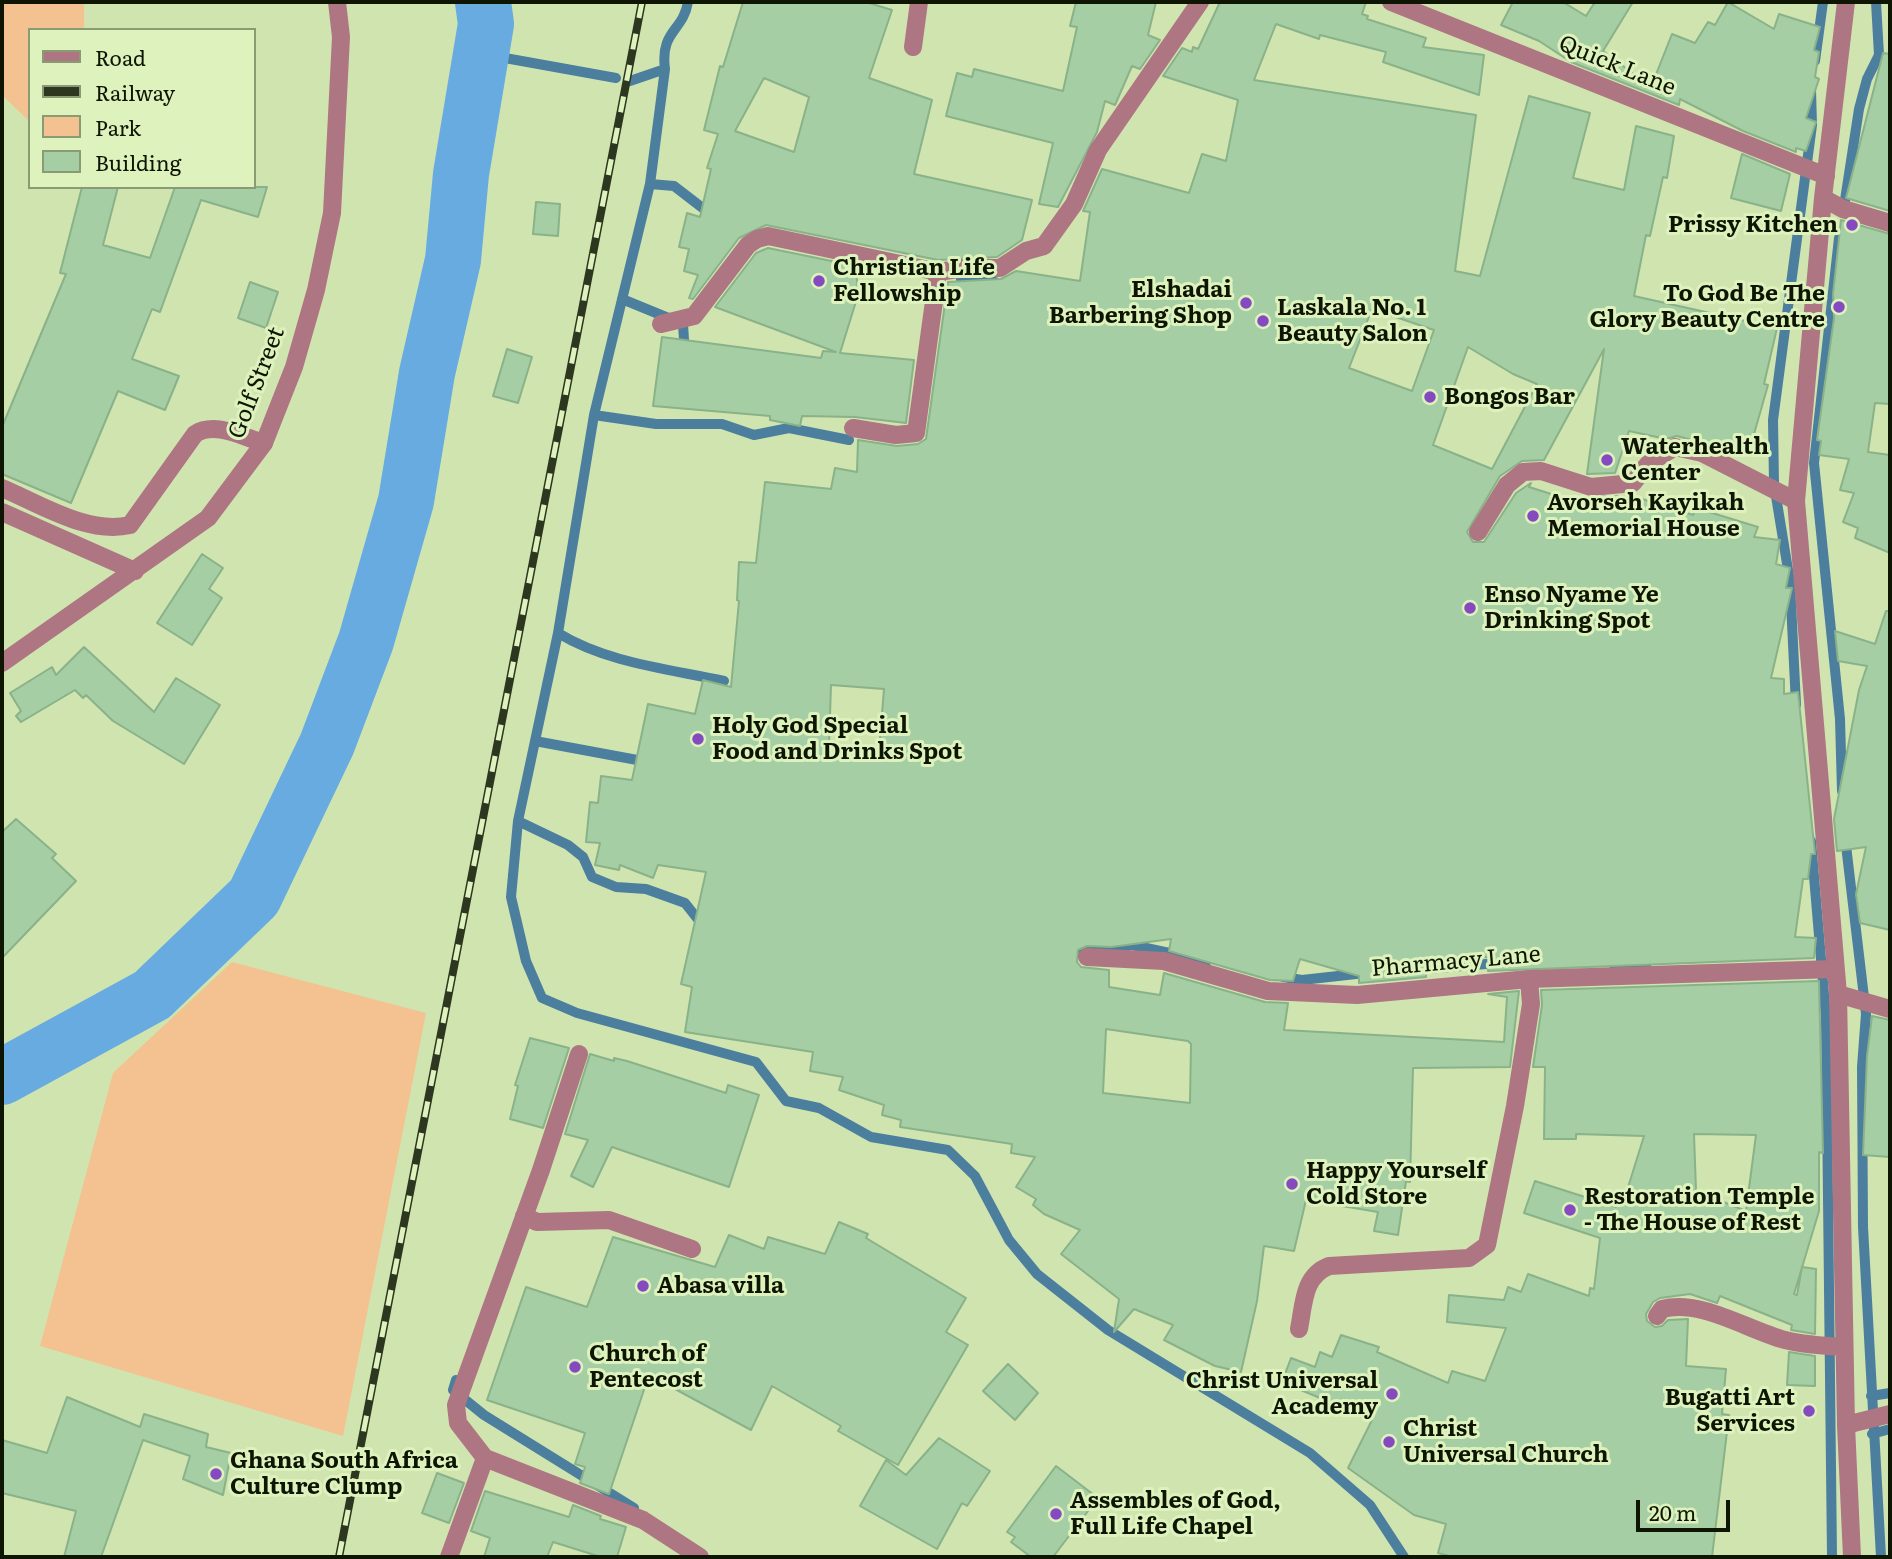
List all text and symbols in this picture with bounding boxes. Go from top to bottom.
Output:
legend [28,28,256,189]
street label: Quick Lane [1555,30,1679,102]
text: Road [95,41,146,72]
text: Railway [95,76,175,107]
text: Park [95,111,141,142]
text: Building [95,146,181,177]
place label: Prissy Kitchen [1668,211,1838,239]
marker: Prissy Kitchen [1844,217,1860,233]
place label: Christian Life Fellowship [833,254,995,308]
marker: Christian Life Fellowship [811,273,827,289]
place label: Elshadai Barbering Shop [1049,276,1232,330]
place label: To God Be The Glory Beauty Centre [1589,280,1825,334]
place label: Laskala No. 1 Beauty Salon [1277,294,1428,348]
marker: Elshadai Barbering Shop [1238,295,1254,311]
marker: To God Be The Glory Beauty Centre [1831,299,1847,315]
marker: Laskala No. 1 Beauty Salon [1255,313,1271,329]
street label: Golf Street [223,323,291,443]
place label: Bongos Bar [1444,383,1575,411]
marker: Bongos Bar [1422,389,1438,405]
place label: Waterhealth Center [1621,433,1769,487]
marker: Waterhealth Center [1599,452,1615,468]
place label: Avorseh Kayikah Memorial House [1547,489,1744,543]
marker: Avorseh Kayikah Memorial House [1525,508,1541,524]
place label: Enso Nyame Ye Drinking Spot [1484,581,1659,635]
marker: Enso Nyame Ye Drinking Spot [1462,600,1478,616]
place label: Holy God Special Food and Drinks Spot [712,712,962,766]
marker: Holy God Special Food and Drinks Spot [690,731,706,747]
street label: Pharmacy Lane [1370,941,1542,983]
place label: Happy Yourself Cold Store [1306,1157,1486,1211]
marker: Happy Yourself Cold Store [1284,1176,1300,1192]
place label: Restoration Temple - The House of Rest [1584,1183,1814,1237]
marker: Restoration Temple - The House of Rest [1562,1202,1578,1218]
place label: Abasa villa [657,1272,784,1300]
marker: Abasa villa [635,1278,651,1294]
place label: Church of Pentecost [589,1340,705,1394]
marker: Church of Pentecost [567,1359,583,1375]
place label: Christ Universal Academy [1186,1367,1378,1421]
place label: Bugatti Art Services [1665,1384,1795,1438]
marker: Christ Universal Academy [1384,1386,1400,1402]
marker: Bugatti Art Services [1801,1403,1817,1419]
place label: Christ Universal Church [1403,1415,1609,1469]
marker: Christ Universal Church [1381,1434,1397,1450]
place label: Ghana South Africa Culture Clump [230,1447,458,1501]
marker: Ghana South Africa Culture Clump [208,1466,224,1482]
scale bar [1640,1486,1734,1530]
place label: Assembles of God, Full Life Chapel [1070,1487,1281,1541]
text: 20 m [1649,1496,1696,1527]
marker: Assembles of God, Full Life Chapel [1048,1506,1064,1522]

